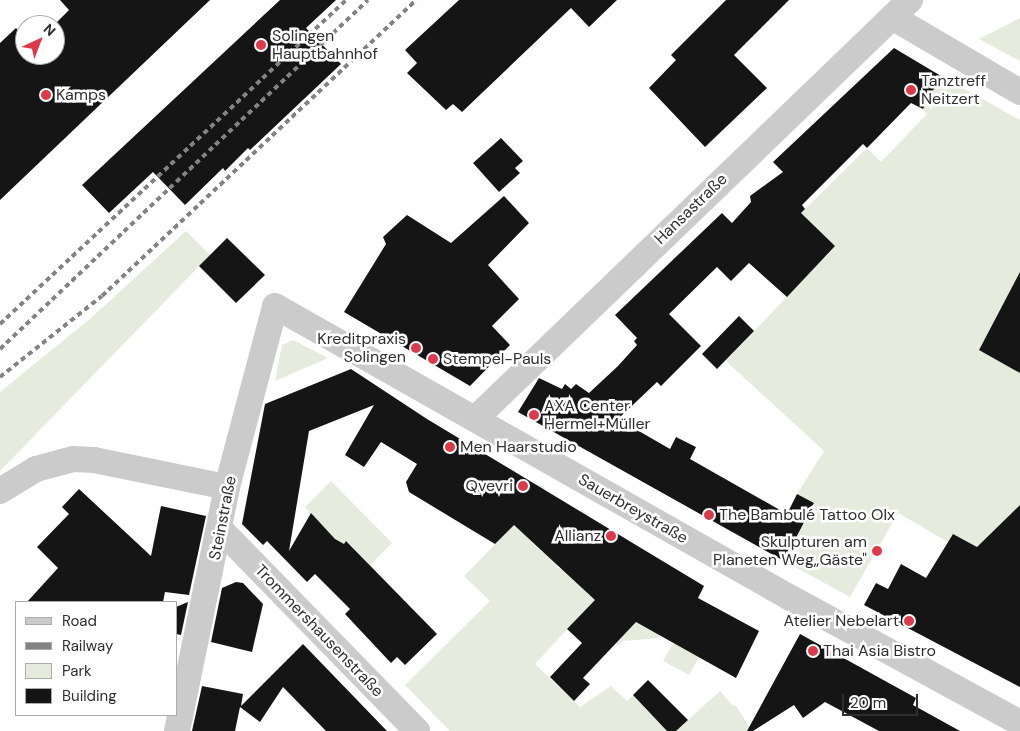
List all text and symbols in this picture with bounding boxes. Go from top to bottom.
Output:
north arrow [15,15,65,65]
text: N [40,20,59,40]
place label: Solingen Hauptbahnhof [272,26,378,64]
marker: Solingen Hauptbahnhof [254,38,268,52]
place label: Tanztreff Neitzert [921,71,986,109]
marker: Tanztreff Neitzert [905,84,917,96]
place label: Kamps [56,85,106,105]
marker: Kamps [40,89,52,101]
street label: Hansastraße [651,170,731,248]
place label: Kreditpraxis Solingen [317,329,406,367]
marker: Kreditpraxis Solingen [410,342,422,354]
place label: Stempel-Pauls [443,349,551,369]
marker: Stempel-Pauls [427,353,439,365]
place label: AXA Center Hermel+Müller [544,396,650,434]
marker: AXA Center Hermel+Müller [528,409,540,421]
place label: Men Haarstudio [460,437,577,457]
marker: Men Haarstudio [444,441,456,453]
street label: Sauerbreystraße [575,470,691,548]
street label: Steinstraße [205,474,241,562]
place label: Qvevri [466,476,513,496]
marker: Qvevri [517,480,529,492]
place label: The Bambulé Tattoo Olx [719,505,895,525]
marker: The Bambulé Tattoo Olx [703,509,715,521]
place label: Allianz [554,526,601,546]
marker: Allianz [605,530,617,542]
place label: Skulpturen am Planeten Weg„Gäste" [713,532,867,570]
marker: Skulpturen am Planeten Weg„Gäste" [871,545,883,557]
street label: Trommershausenstraße [251,561,387,701]
legend [15,601,178,716]
text: Road [62,611,97,631]
place label: Atelier Nebelart [784,611,899,631]
marker: Atelier Nebelart [903,615,915,627]
text: Railway [62,636,113,656]
place label: Thai Asia Bistro [823,641,936,661]
marker: Thai Asia Bistro [807,645,819,657]
text: Park [62,661,92,681]
scale bar [845,684,921,716]
text: Building [62,686,117,706]
text: 20 m [850,693,886,713]

